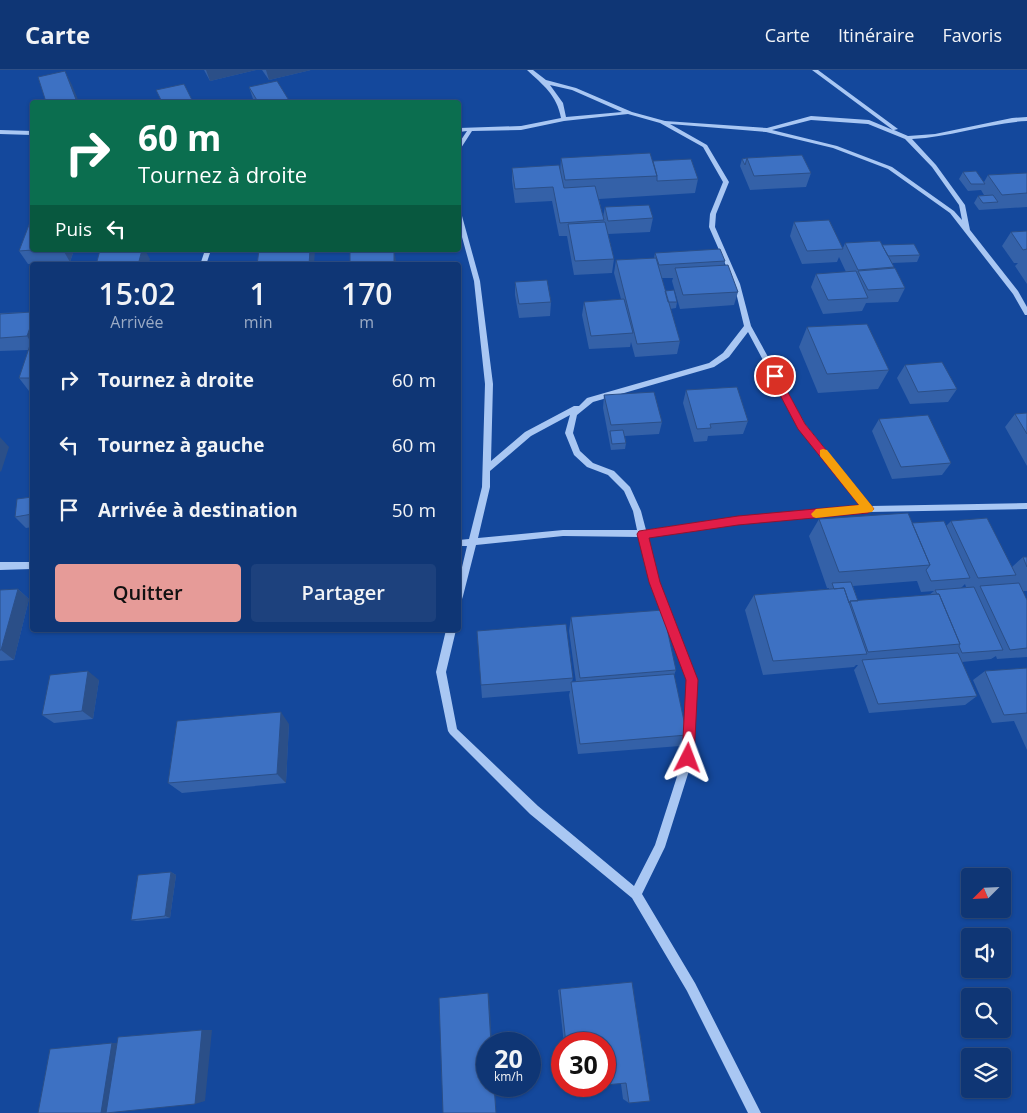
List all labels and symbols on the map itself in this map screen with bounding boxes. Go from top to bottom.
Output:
pin [754,355,796,397]
position arrow [661,731,713,783]
north arrow [961,868,1011,918]
speed limit sign: 30 [551,1032,616,1097]

